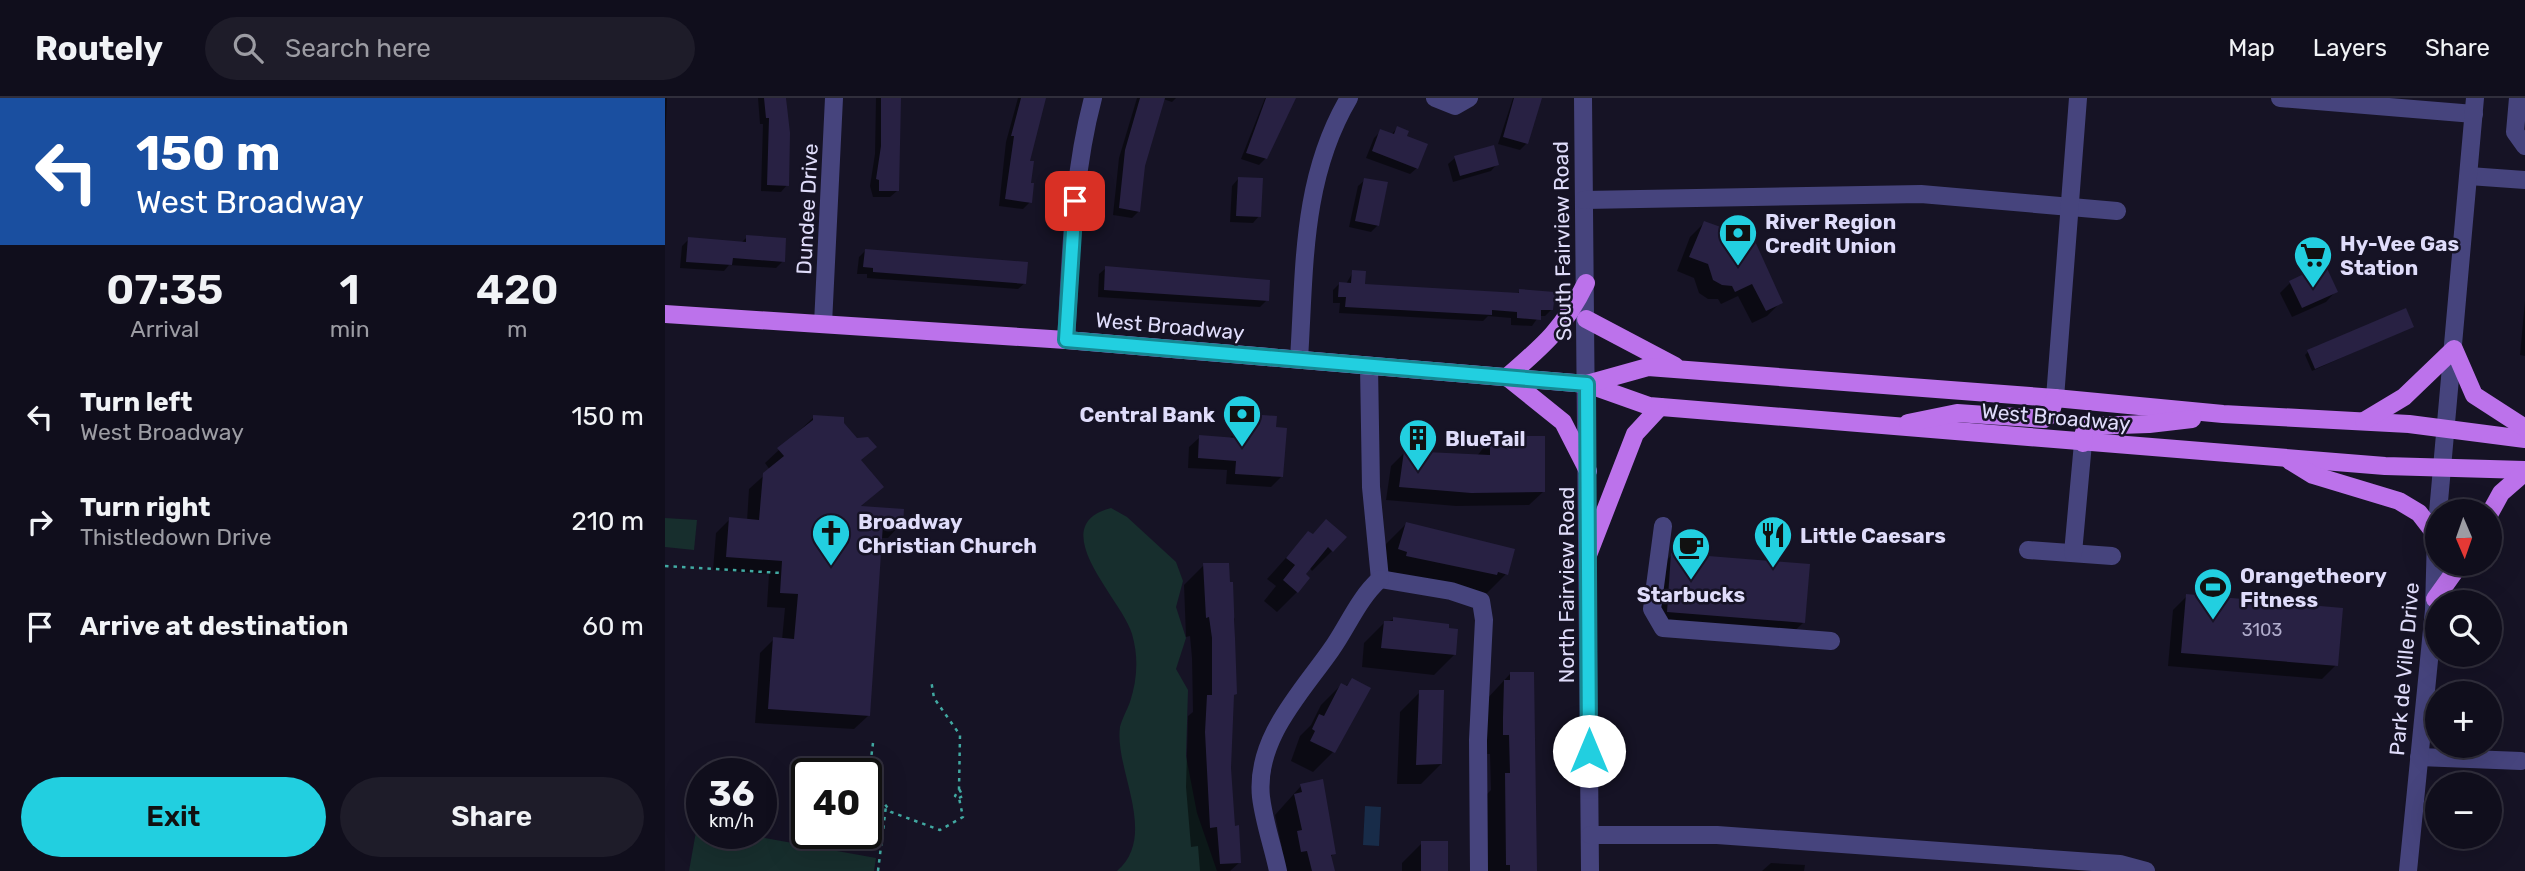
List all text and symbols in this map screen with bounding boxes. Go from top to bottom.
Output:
search box [205,17,695,80]
text: Routely [35,29,163,68]
icon: search [229,29,267,67]
text: Search here [285,33,431,64]
text: Map [2228,34,2275,62]
text: Layers [2313,34,2387,62]
text: Share [2425,34,2490,62]
text: 150 m [136,124,281,182]
icon: left [21,126,112,217]
street label: South Fairview Road [1548,141,1576,341]
street label: Dundee Drive [791,143,823,275]
pin [1045,171,1105,231]
icon: arrive [1056,182,1094,220]
text: West Broadway [136,183,364,221]
place label: River Region Credit Union [1765,209,1896,258]
bank icon: River Region Credit Union [1717,212,1759,267]
place label: Hy-Vee Gas Station [2340,231,2459,280]
supermarket icon: Hy-Vee Gas Station [2292,234,2334,289]
text: 07:35 [106,265,223,315]
text: 1 [340,265,360,315]
text: 420 [476,265,559,315]
street label: West Broadway [1094,307,1246,345]
text: Arrival [130,315,199,343]
text: min [330,315,370,343]
text: m [507,315,528,343]
text: Turn left [80,387,192,418]
bank icon: Central Bank [1221,393,1263,448]
icon: left [21,398,59,436]
street label: West Broadway [1980,398,2132,436]
text: 150 m [571,401,644,432]
place label: Central Bank [1079,402,1216,427]
building icon: BlueTail [1397,417,1439,472]
text: West Broadway [80,418,244,446]
place label: BlueTail [1445,426,1526,451]
street label: North Fairview Road [1554,487,1579,683]
text: Turn right [80,492,210,523]
north arrow [2425,499,2503,576]
map controls [2425,499,2502,849]
icon: right [21,503,59,541]
text: 210 m [572,506,644,537]
place label: Broadway Christian Church [858,509,1037,558]
church icon: Broadway Christian Church [810,512,852,567]
restaurant icon: Little Caesars [1752,514,1794,569]
text: Thistledown Drive [80,523,272,551]
place label: Little Caesars [1800,523,1946,548]
cafe icon: Starbucks [1670,526,1712,581]
place label: Orangetheory Fitness [2240,563,2387,612]
sports icon: Orangetheory Fitness [2192,566,2234,621]
street label: Park de Ville Drive [2384,581,2424,757]
place label: Starbucks [1637,582,1745,607]
button: search [2425,590,2502,667]
icon: arrive [21,608,59,646]
text: Arrive at destination [80,611,348,642]
text: 60 m [582,611,644,642]
house number: 3103 [2242,619,2282,641]
button: + [2425,681,2502,758]
position arrow [1552,714,1626,788]
speed limit sign: 40 [791,758,882,849]
button: − [2425,772,2502,849]
text: 36 [709,773,754,815]
button: Exit [21,777,326,857]
button: Share [340,777,644,857]
text: km/h [709,810,754,832]

